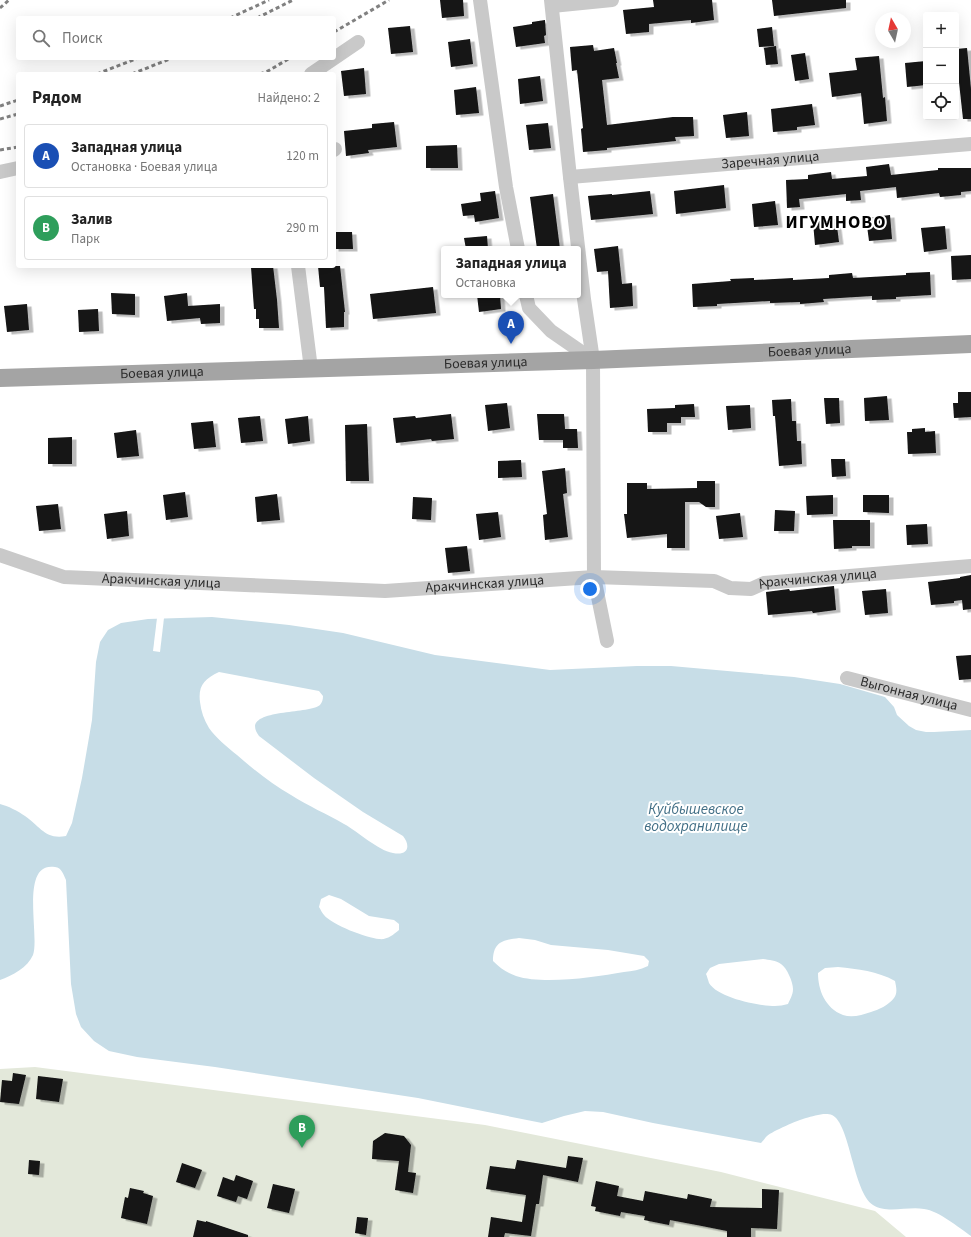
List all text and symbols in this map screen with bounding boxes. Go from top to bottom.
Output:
north arrow [875,12,911,48]
map controls [923,12,959,120]
button: + [923,12,959,48]
search box [16,16,336,60]
icon: search [30,27,52,49]
text: Поиск [62,28,103,49]
button: − [923,48,959,84]
button: locate [923,84,959,120]
text: Рядом [32,86,82,110]
text: Найдено: 2 [258,89,320,107]
text: Западная улица [71,137,182,158]
text: A [42,147,50,165]
text: 120 m [286,147,319,165]
street label: Заречная улица [720,147,820,175]
text: Остановка · Боевая улица [71,158,218,176]
text: Залив [71,209,113,230]
district label: ИГУМНОВО [786,210,886,235]
text: B [42,219,50,237]
text: 290 m [286,219,319,237]
text: Парк [71,230,100,248]
popup [441,246,581,298]
text: Западная улица [455,253,567,274]
text: Остановка [455,274,516,292]
pin: A [498,311,524,344]
street label: Боевая улица [767,339,852,363]
street label: Боевая улица [444,352,528,375]
street label: Боевая улица [120,362,204,384]
street label: Аракчинская улица [755,564,878,595]
street label: Аракчинская улица [101,569,221,594]
street label: Аракчинская улица [425,570,545,598]
your location [580,579,600,599]
street label: Выгонная улица [858,672,960,716]
water label: Куйбышевское водохранилище [644,799,748,837]
pin: B [289,1115,315,1148]

